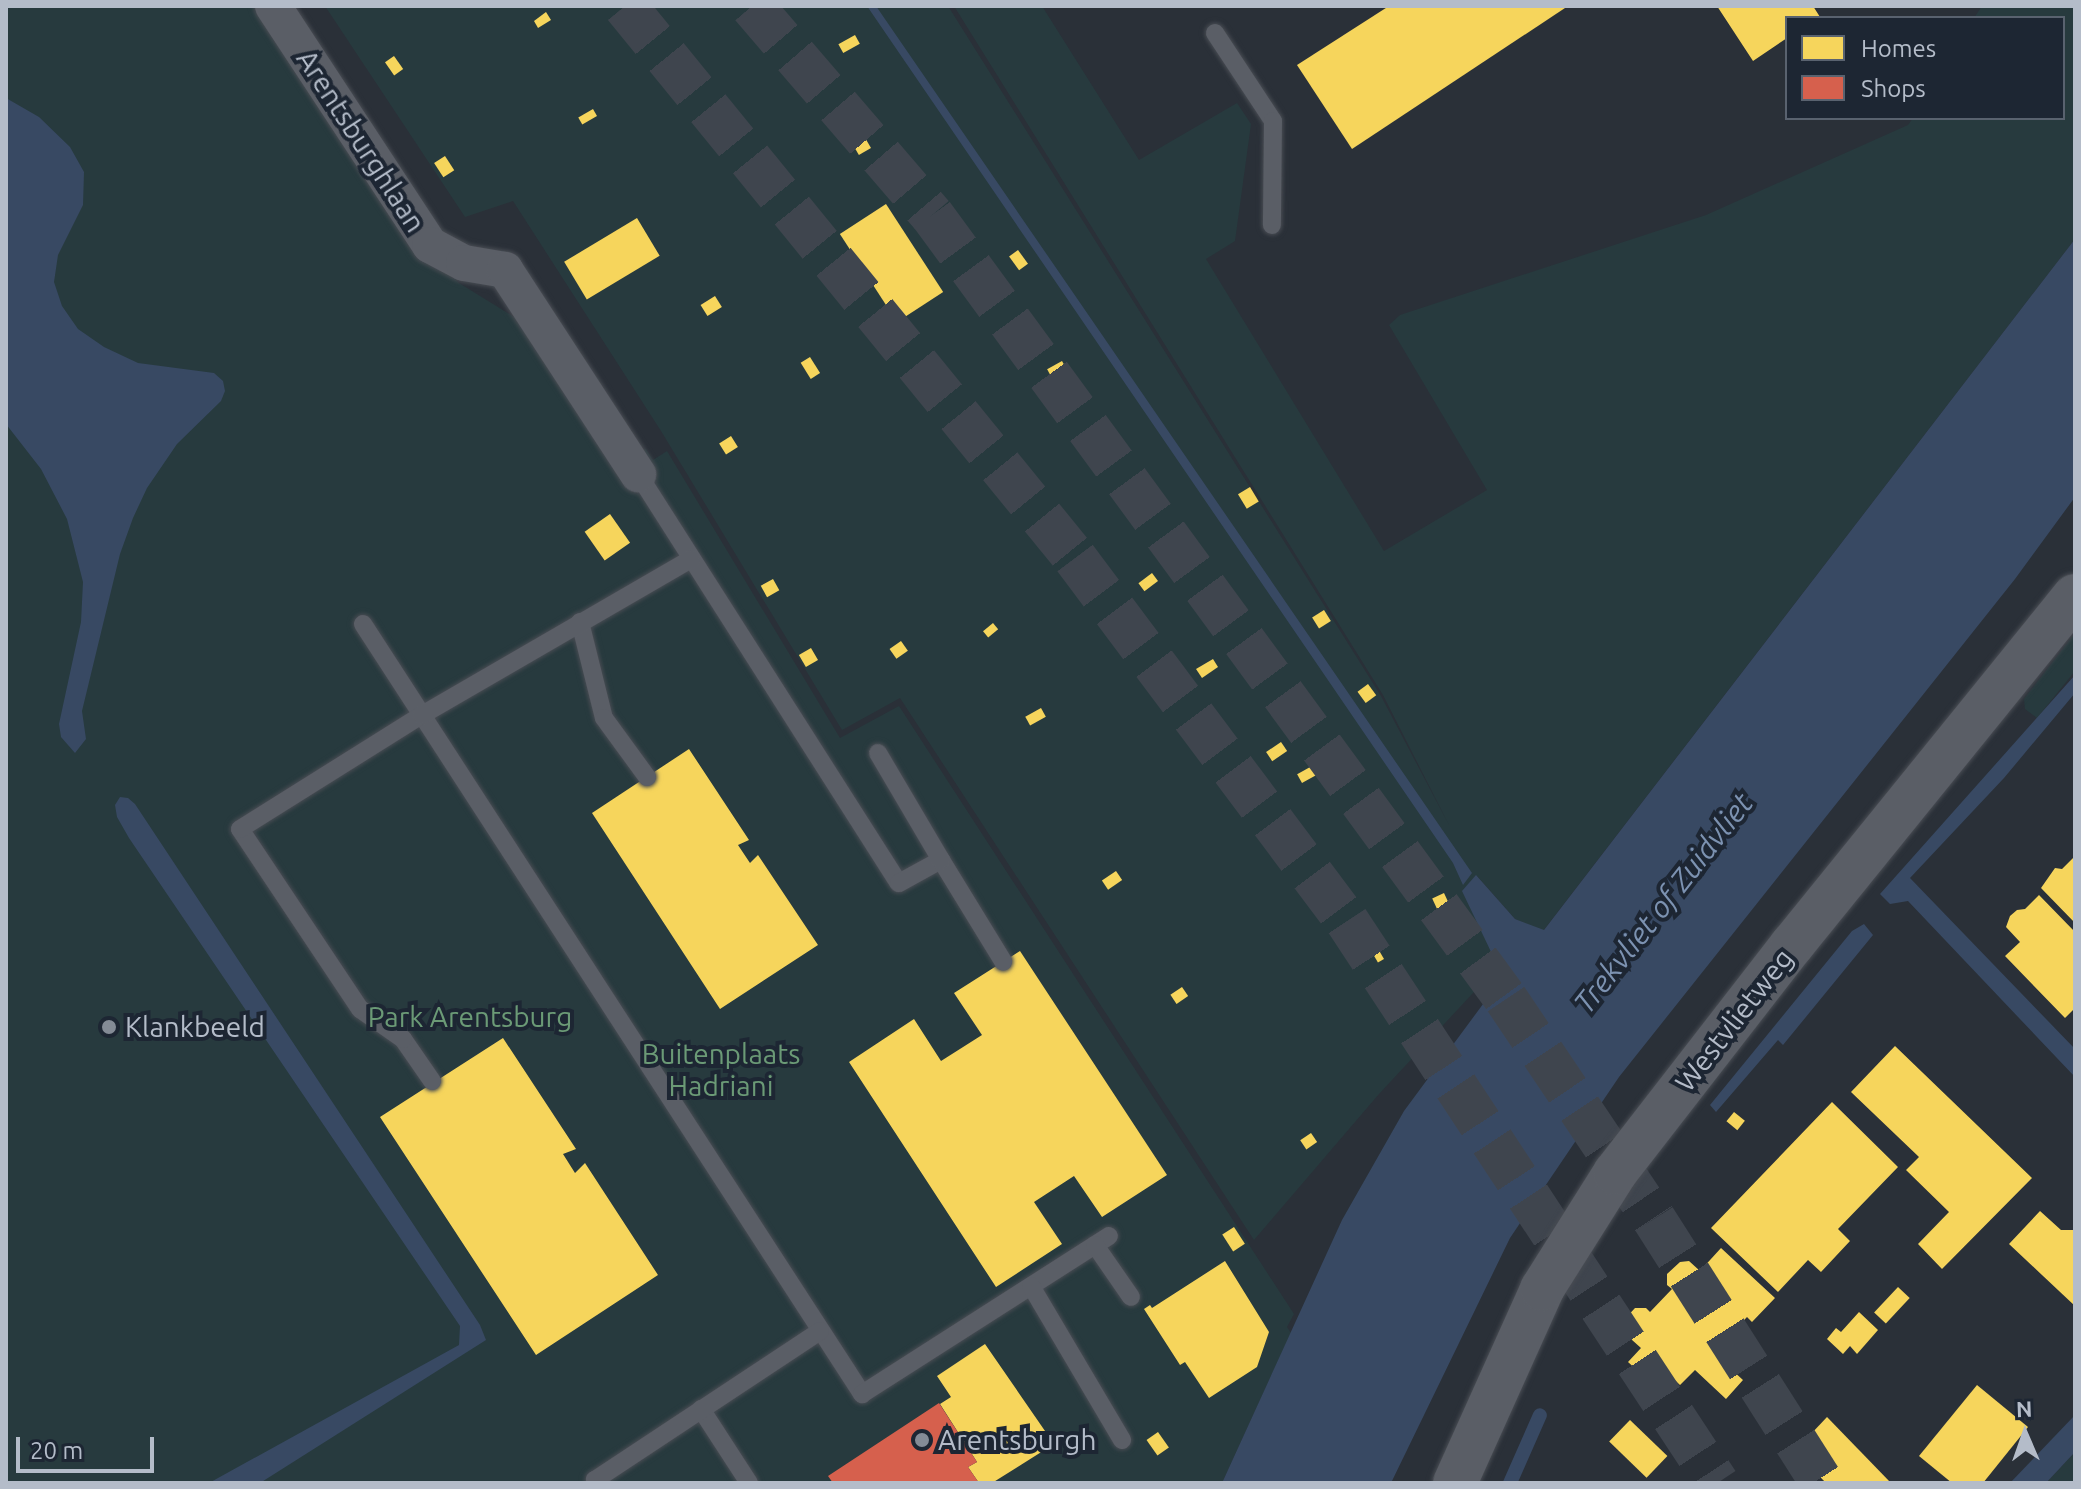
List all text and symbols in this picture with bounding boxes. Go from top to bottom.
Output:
legend [1785,16,2065,120]
text: Homes [1861,35,1936,62]
street label: Arentsburghlaan [290,44,432,238]
text: Shops [1861,75,1926,102]
water label: Trekvliet of Zuidvliet [1566,786,1760,1020]
street label: Westvlietweg [1668,942,1800,1098]
park label: Park Arentsburg [368,1000,572,1034]
place label: Klankbeeld [125,1010,265,1044]
marker: Klankbeeld [100,1018,118,1036]
park label: Buitenplaats Hadriani [642,1037,800,1103]
north arrow [1985,1393,2065,1473]
text: N [2015,1396,2033,1421]
scale bar [20,1421,158,1471]
place label: Arentsburgh [938,1423,1096,1457]
marker: Arentsburgh [913,1431,931,1449]
text: 20 m [30,1437,83,1464]

